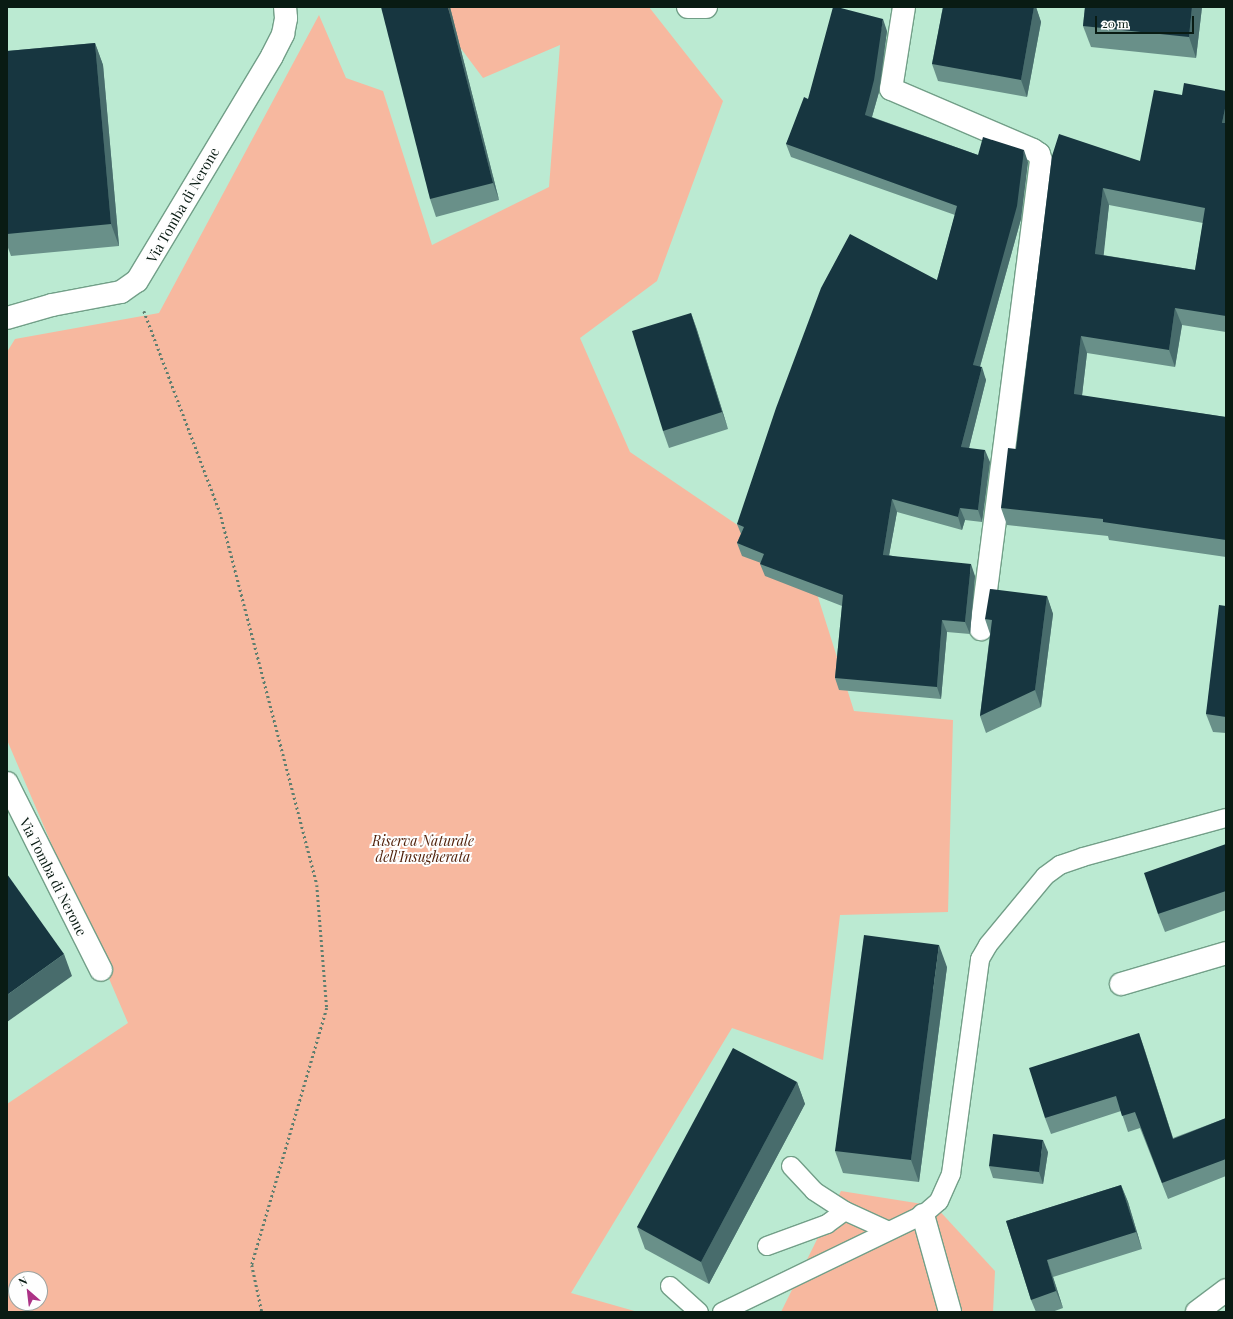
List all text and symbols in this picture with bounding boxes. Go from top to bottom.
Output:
scale bar [1097,8,1196,34]
text: 20 m [1102,15,1129,31]
street label: Via Tomba di Nerone [143,144,223,266]
street label: Via Tomba di Nerone [16,815,90,939]
park label: Riserva Naturale dell'Insugherata [372,833,474,866]
north arrow [8,1271,48,1311]
text: N [16,1272,30,1289]

